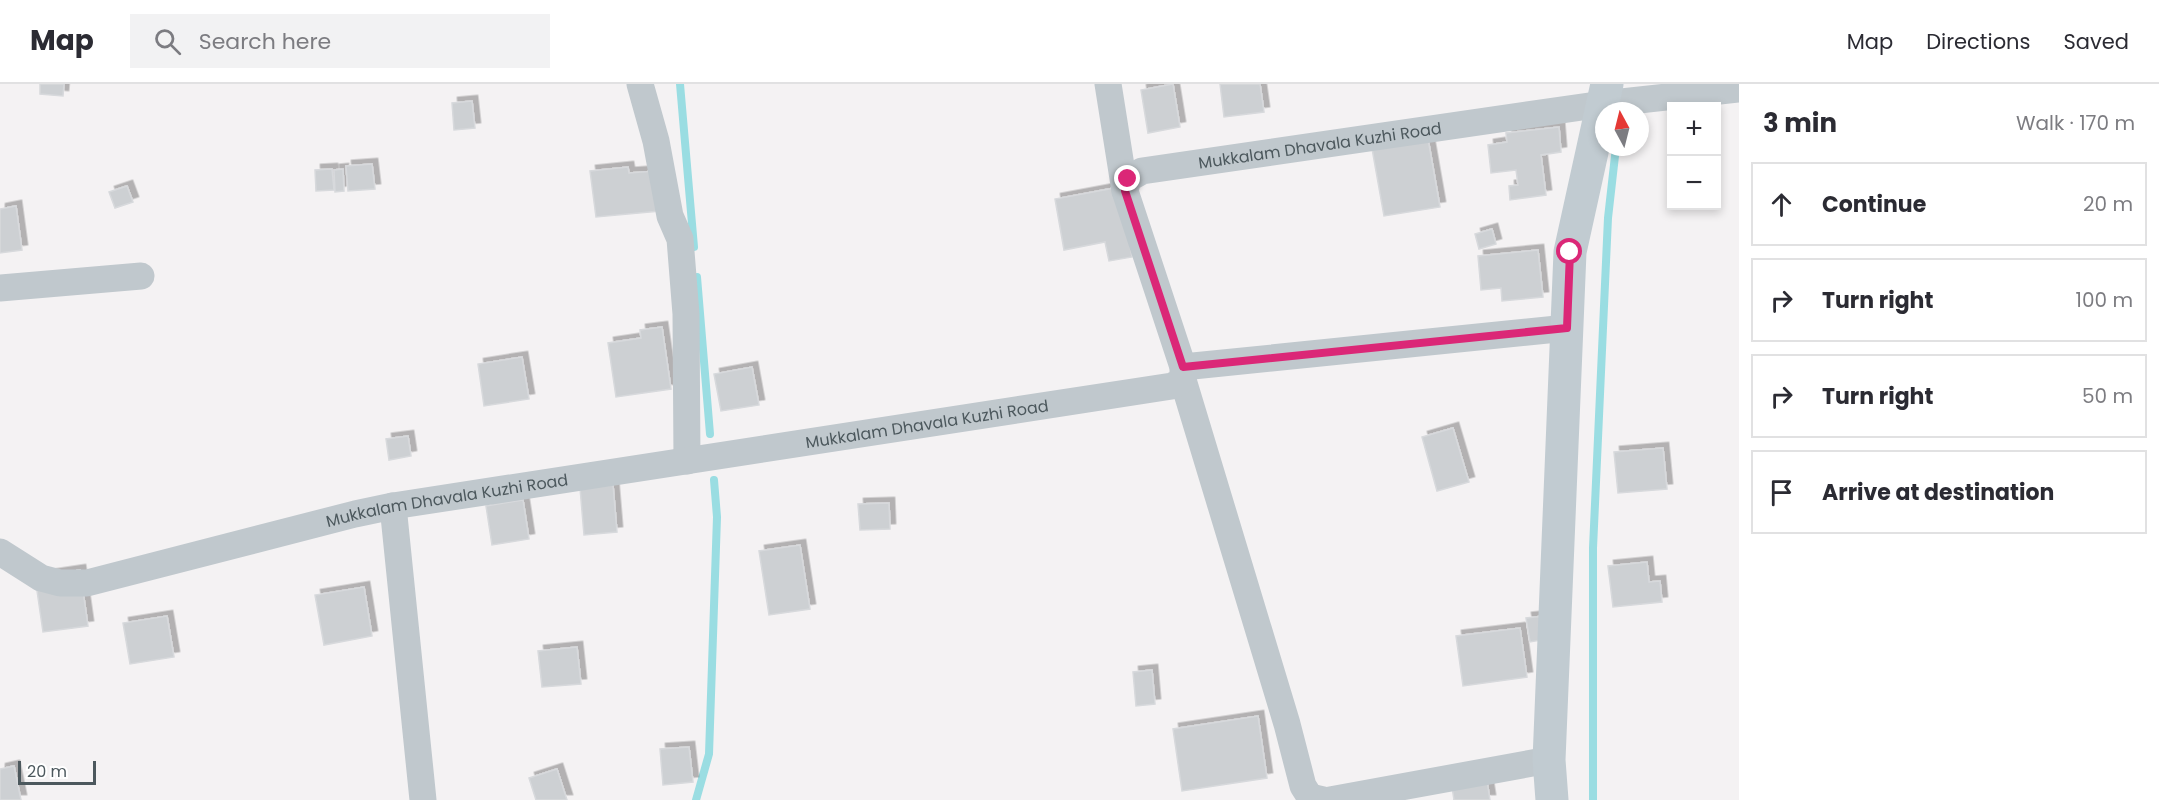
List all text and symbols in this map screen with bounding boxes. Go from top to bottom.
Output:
search box [130,14,550,68]
text: Map [30,21,94,60]
icon: search [151,25,184,58]
text: Search here [199,26,331,57]
text: Map [1847,27,1893,56]
text: Directions [1926,27,2030,56]
text: Saved [2063,27,2129,56]
north arrow [1595,102,1649,156]
map controls [1667,102,1721,210]
button: + [1667,102,1721,156]
text: 3 min [1763,105,1837,141]
text: Walk · 170 m [2016,109,2135,137]
street label: Mukkalam Dhavala Kuzhi Road [1197,116,1443,174]
button: − [1667,156,1721,210]
route end [1114,165,1140,191]
icon: ahead [1765,188,1798,221]
text: Continue [1822,189,1926,220]
text: 20 m [2083,190,2133,218]
route start [1556,238,1582,264]
icon: right [1765,284,1798,317]
text: Turn right [1822,285,1933,316]
text: 100 m [2076,286,2133,314]
icon: right [1765,380,1798,413]
text: Turn right [1822,381,1933,412]
text: 50 m [2082,382,2133,410]
street label: Mukkalam Dhavala Kuzhi Road [804,394,1050,454]
street label: Mukkalam Dhavala Kuzhi Road [323,468,570,533]
icon: arrive [1765,476,1798,509]
text: Arrive at destination [1822,477,2054,508]
scale bar [18,758,96,786]
text: 20 m [27,760,67,783]

